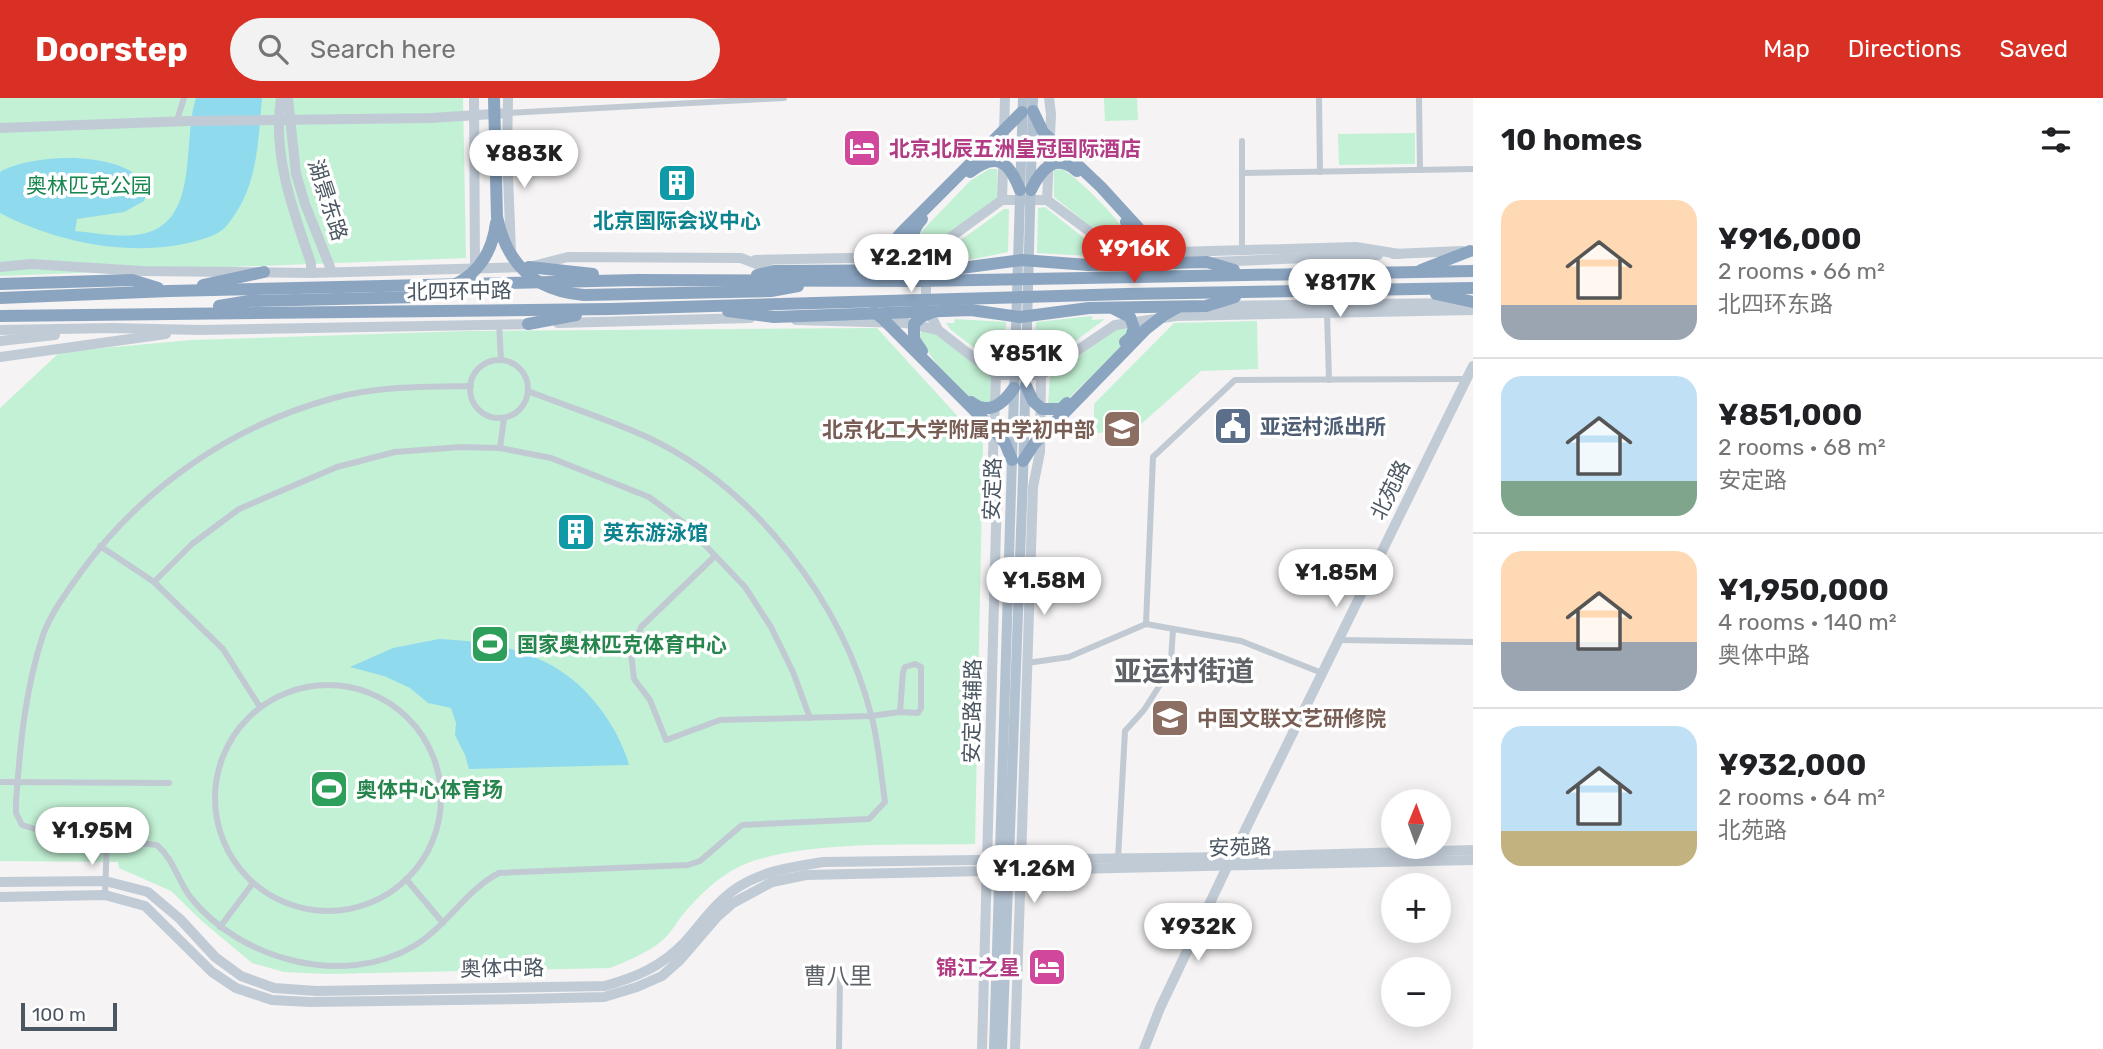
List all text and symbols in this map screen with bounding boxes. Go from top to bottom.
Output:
search box [230,18,720,81]
text: Doorstep [35,30,188,69]
icon: search [254,30,292,68]
text: Search here [310,34,456,65]
text: Map [1763,35,1810,63]
text: Directions [1848,35,1961,63]
text: Saved [1999,35,2068,63]
icon: filters [2037,121,2075,159]
text: 10 homes [1501,122,1642,158]
hotel icon: 北京北辰五洲皇冠国际酒店 [841,127,883,169]
pin: ¥883K [475,130,573,190]
place label: 北京北辰五洲皇冠国际酒店 [889,136,1141,161]
text: ¥883K [485,139,563,167]
street label: 湖景东路 [303,156,353,244]
building icon: 北京国际会议中心 [656,162,698,204]
park label: 奥林匹克公园 [26,173,152,198]
place label: 北京国际会议中心 [593,208,761,233]
text: ¥916,000 [1718,221,1862,257]
pin: ¥916K [1085,226,1183,285]
icon: home [1557,228,1641,312]
pin: ¥2.21M [854,234,968,294]
text: ¥916K [1098,234,1170,262]
text: ¥2.21M [870,243,952,271]
text: 2 rooms · 66 m² [1718,257,1885,285]
pin: ¥817K [1291,260,1389,319]
text: ¥817K [1304,268,1376,296]
street label: 北四环中路 [406,278,512,304]
text: 北四环东路 [1718,290,1833,318]
pin: ¥851K [977,330,1075,390]
text: ¥851K [990,339,1062,367]
text: ¥851,000 [1718,397,1862,433]
icon: home [1557,404,1641,488]
public building icon: 亚运村派出所 [1212,405,1254,447]
school or university icon: 北京化工大学附属中学初中部 [1101,408,1143,450]
place label: 亚运村派出所 [1260,414,1386,439]
place label: 北京化工大学附属中学初中部 [822,417,1095,442]
text: 2 rooms · 68 m² [1718,433,1886,461]
street label: 北苑路 [1365,456,1415,524]
street label: 安定路 [978,457,1006,521]
text: 安定路 [1718,466,1787,494]
building icon: 英东游泳馆 [555,511,597,553]
place label: 英东游泳馆 [603,520,708,545]
pin: ¥1.85M [1279,550,1393,609]
pin: ¥1.58M [987,558,1101,617]
text: ¥1.85M [1294,558,1378,586]
text: ¥1.58M [1002,566,1086,594]
text: ¥1,950,000 [1718,572,1889,608]
icon: home [1557,579,1641,663]
text: 4 rooms · 140 m² [1718,608,1897,636]
sports icon: 国家奥林匹克体育中心 [469,623,511,665]
place label: 国家奥林匹克体育中心 [517,632,727,657]
text: 奥体中路 [1718,641,1810,669]
district label: 亚运村街道 [1114,655,1254,688]
street label: 安定路辅路 [959,658,985,764]
school or university icon: 中国文联文艺研修院 [1149,697,1191,739]
place label: 中国文联文艺研修院 [1197,706,1386,731]
text: ¥932,000 [1718,747,1866,783]
icon: home [1557,754,1641,838]
sports icon: 奥体中心体育场 [308,768,350,810]
place label: 奥体中心体育场 [356,777,503,802]
text: 2 rooms · 64 m² [1718,783,1885,811]
north arrow [1381,789,1451,859]
map controls [1381,789,1451,1027]
pin: ¥1.95M [35,808,149,867]
text: ¥1.95M [51,816,133,844]
text: 北苑路 [1718,816,1787,844]
street label: 安苑路 [1208,833,1272,861]
pin: ¥1.26M [977,846,1091,905]
text: ¥1.26M [993,854,1075,882]
button: + [1381,873,1451,943]
pin: ¥932K [1149,904,1247,963]
text: ¥932K [1160,912,1236,940]
hotel icon: 锦江之星 [1026,946,1068,988]
street label: 奥体中路 [460,955,544,981]
place label: 锦江之星 [936,955,1020,980]
button: − [1381,957,1451,1027]
district label: 曹八里 [804,962,873,990]
scale bar [21,1000,117,1032]
text: 100 m [32,1003,86,1026]

